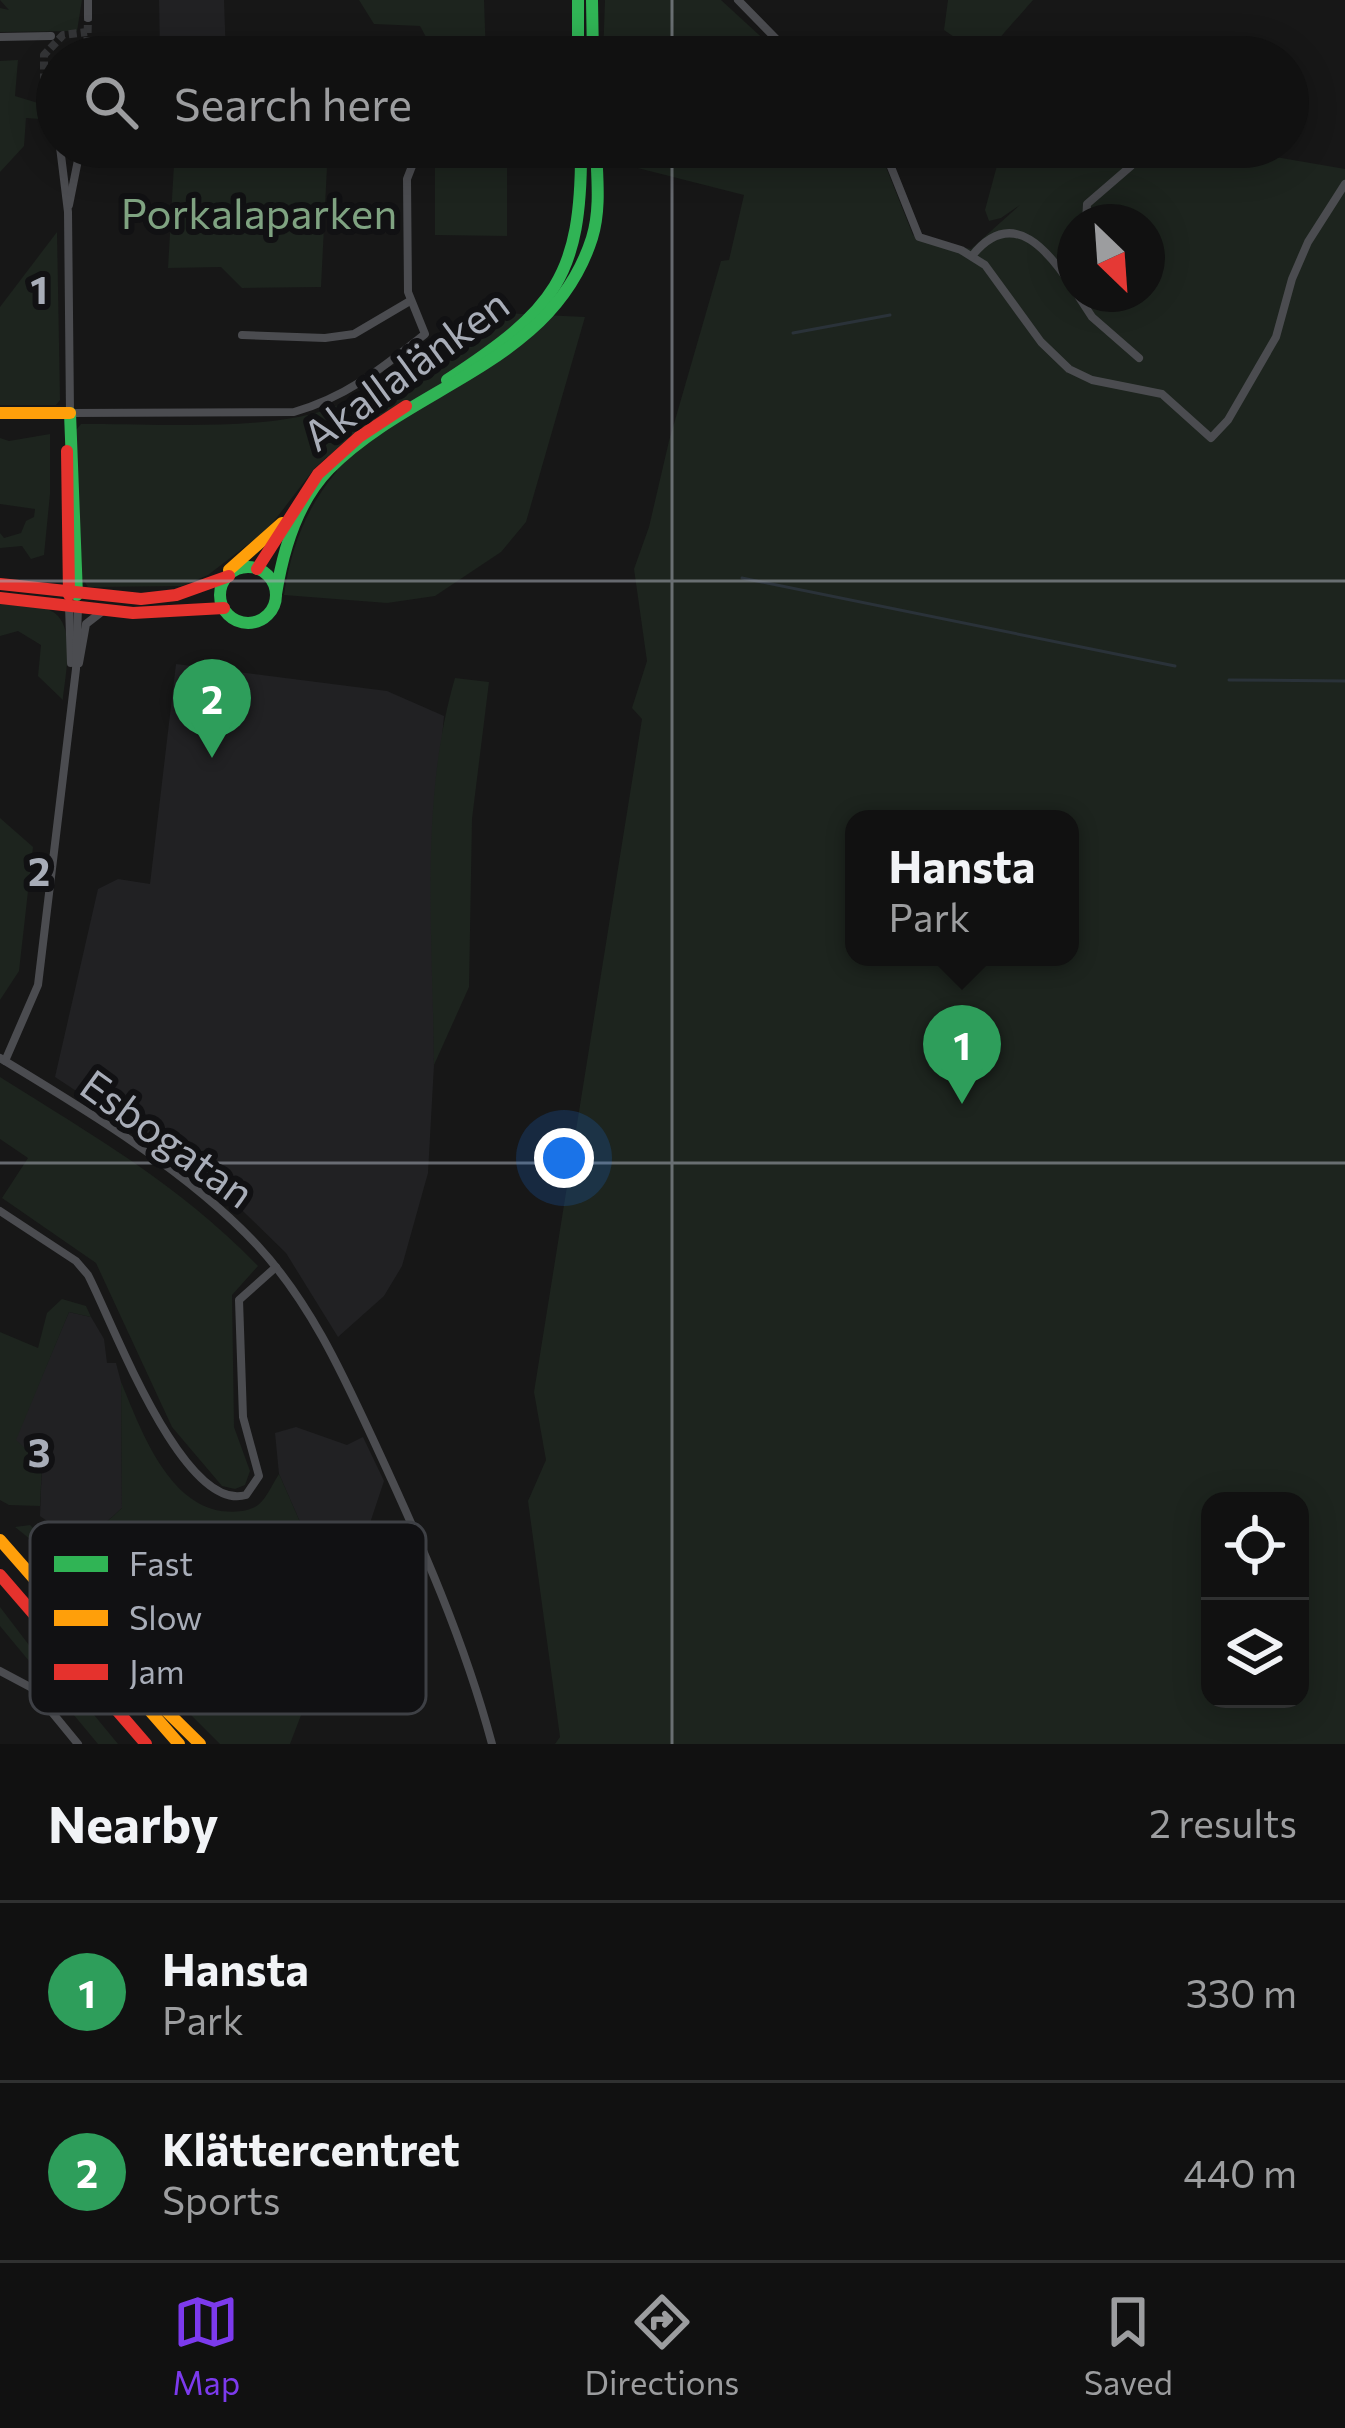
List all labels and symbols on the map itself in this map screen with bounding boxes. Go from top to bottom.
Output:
park label: Porkalaparken [121,186,397,238]
north arrow [1057,204,1165,312]
text: 1 [30,264,48,312]
street label: Akallalänken [292,276,518,460]
pin: 2 [173,659,251,758]
text: 2 [28,846,50,894]
pin: 1 [923,1005,1001,1104]
street label: Esbogatan [71,1057,265,1218]
your location [534,1128,594,1188]
text: 3 [28,1427,50,1475]
legend [30,1522,426,1714]
text: Fast [129,1542,193,1583]
text: Slow [129,1596,202,1637]
text: Jam [129,1650,185,1691]

